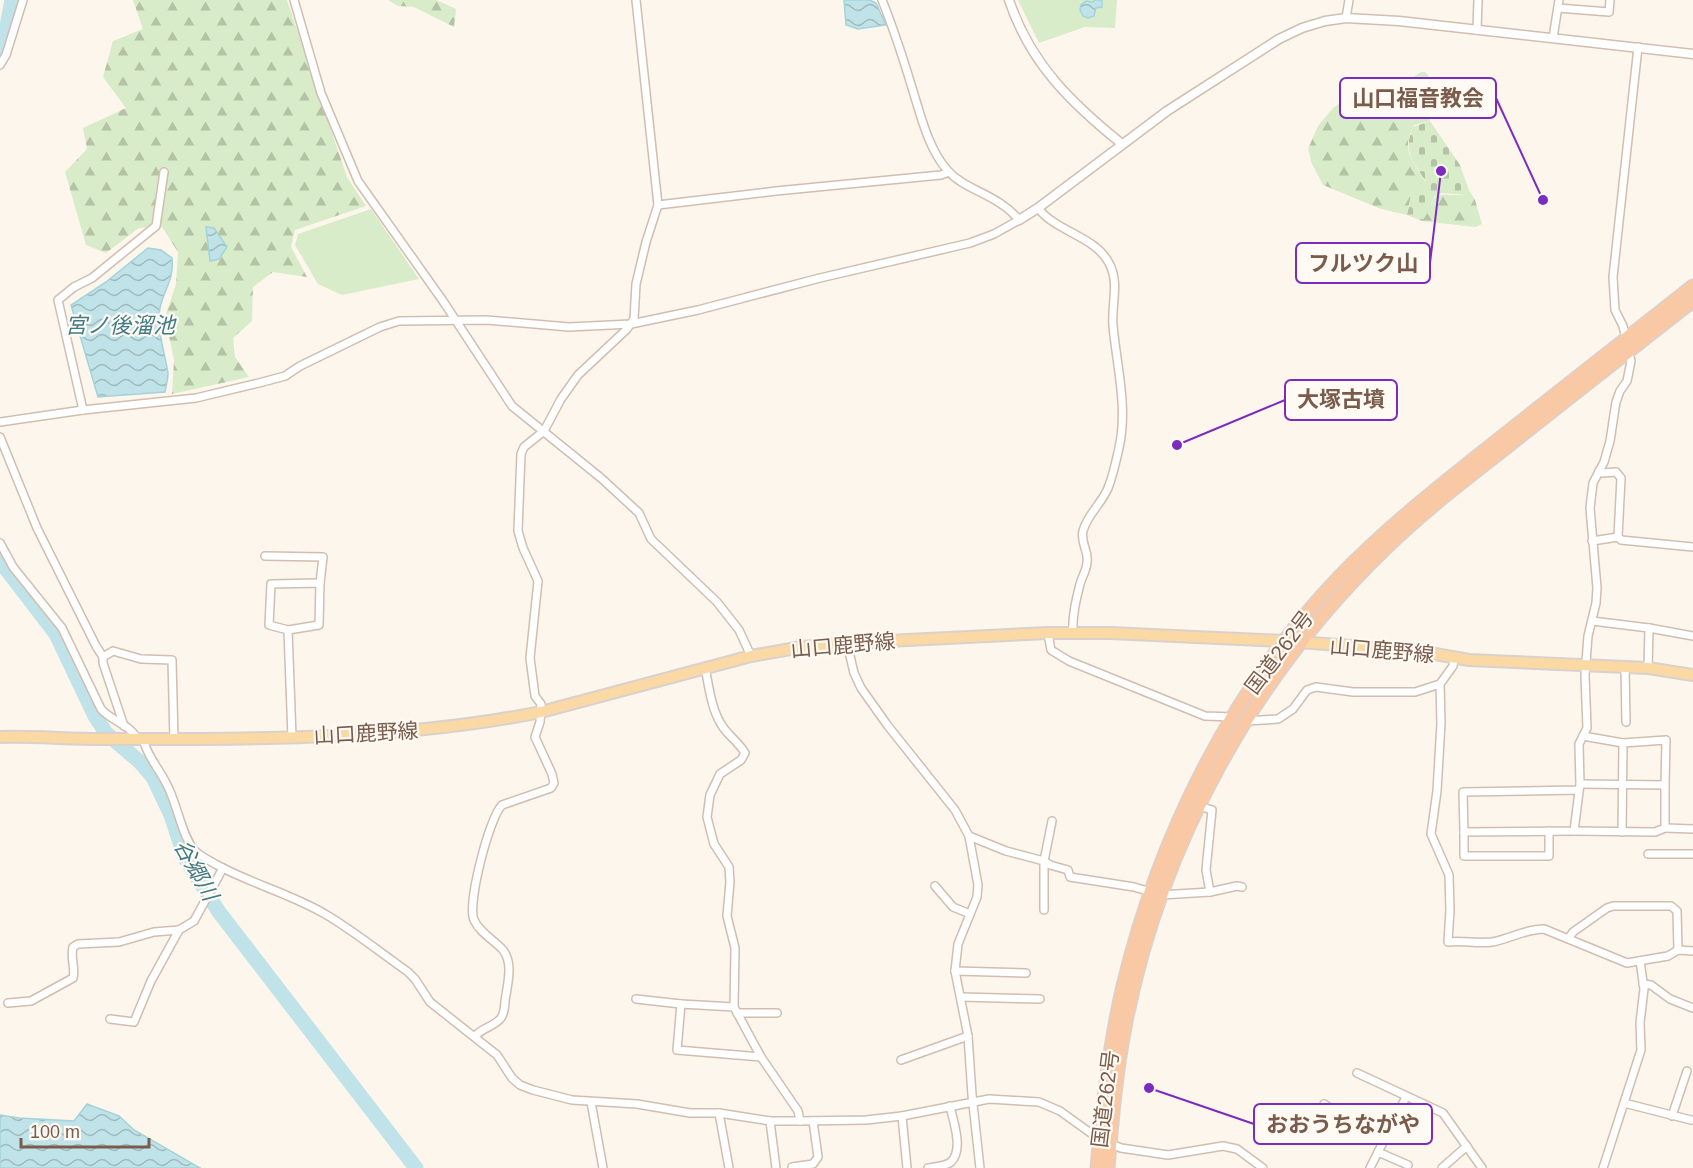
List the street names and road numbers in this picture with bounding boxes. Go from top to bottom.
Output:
street label: 国道262号 [1240,606,1318,698]
street label: 山口鹿野線 [790,629,896,661]
street label: 山口鹿野線 [1329,634,1435,666]
street label: 山口鹿野線 [313,719,419,747]
street label: 国道262号 [1088,1049,1122,1149]

